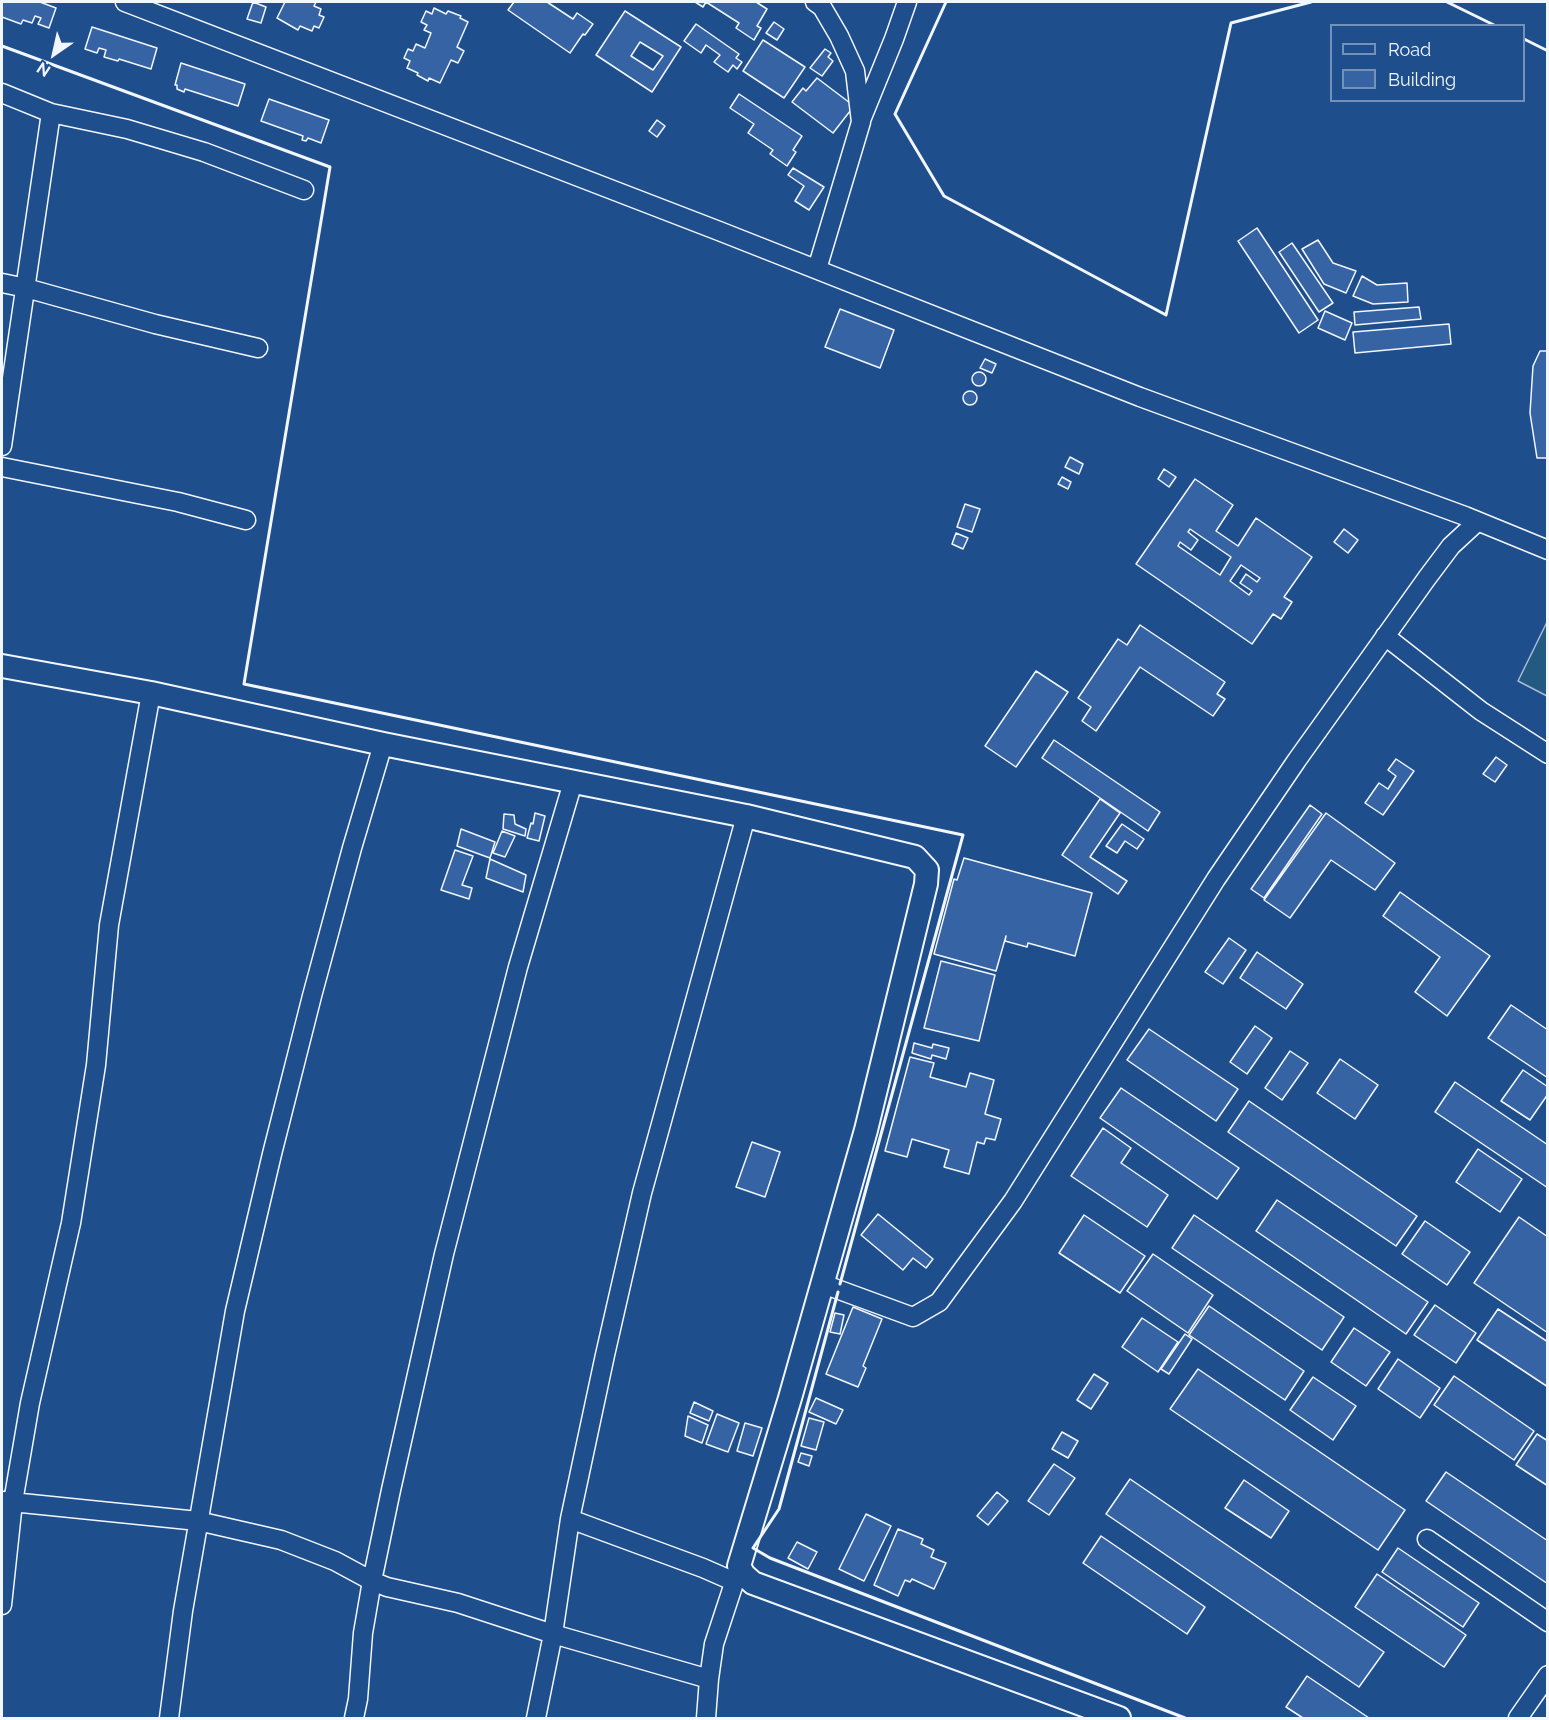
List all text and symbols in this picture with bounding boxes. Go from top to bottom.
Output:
north arrow [24,24,84,84]
legend [1330,24,1525,102]
text: Road [1388,39,1431,60]
text: N [33,58,54,81]
text: Building [1388,69,1456,90]

